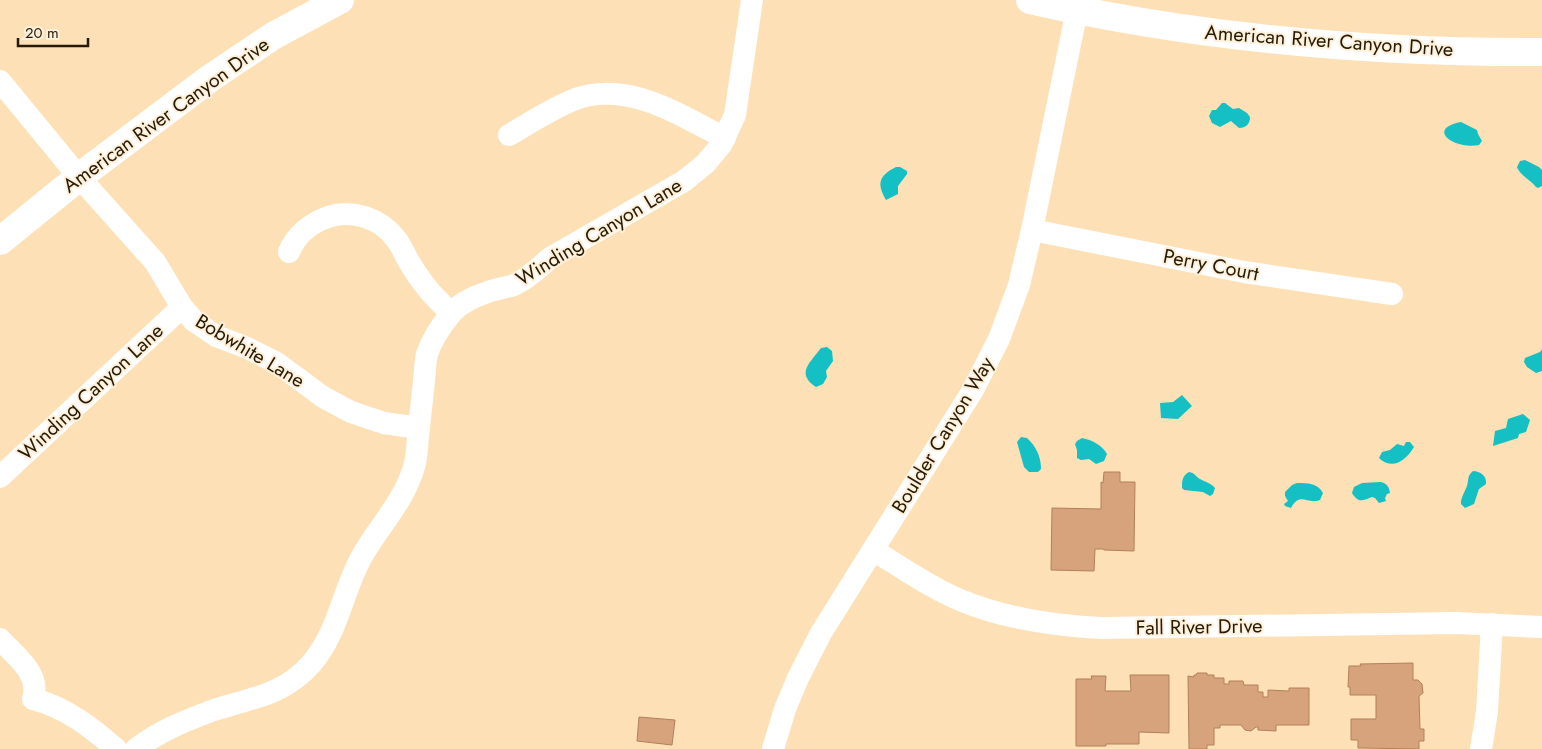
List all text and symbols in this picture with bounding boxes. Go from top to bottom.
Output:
scale bar [18,15,88,47]
street label: American River Canyon Drive [1204,18,1454,64]
text: 20 m [25,22,59,44]
street label: American River Canyon Drive [57,30,275,200]
street label: Winding Canyon Lane [511,171,687,293]
street label: Perry Court [1161,242,1261,288]
street label: Bobwhite Lane [190,307,310,395]
street label: Winding Canyon Lane [12,317,170,467]
street label: Boulder Canyon Way [885,351,1001,519]
street label: Fall River Drive [1135,611,1263,643]

